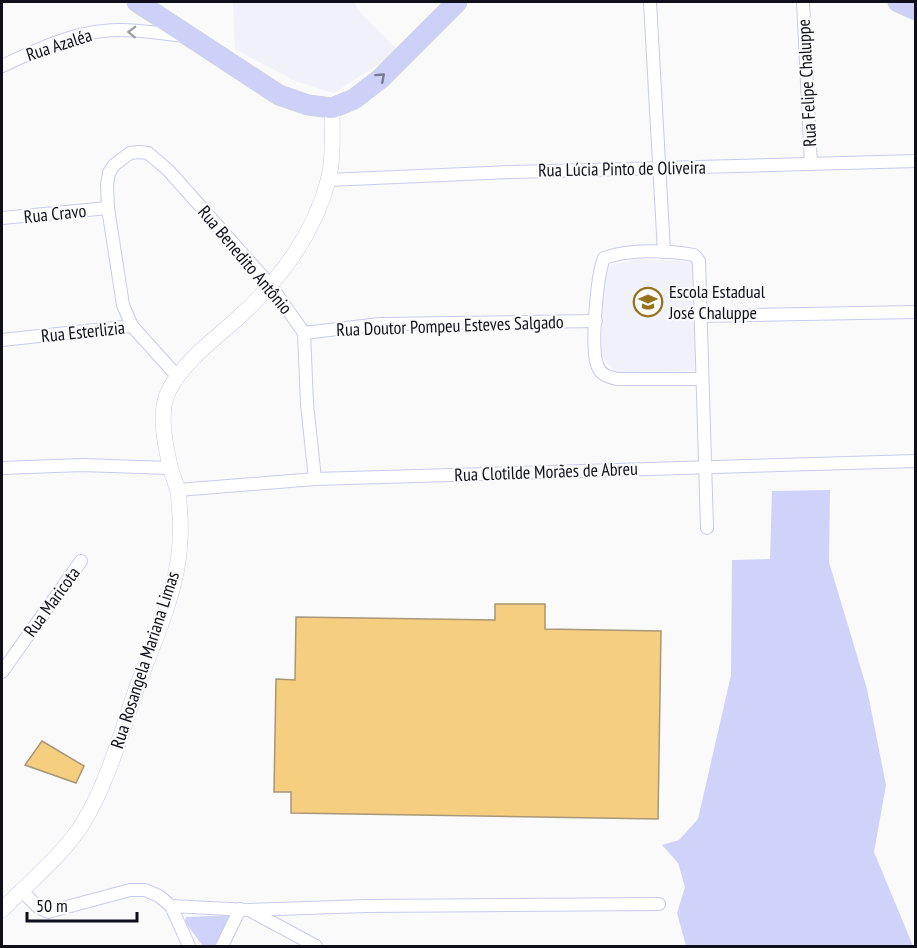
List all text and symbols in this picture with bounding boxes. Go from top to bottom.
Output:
street label: Rua Felipe Chaluppe [792,19,821,148]
street label: Rua Azaléa [23,23,95,66]
one-way arrow [128,25,137,38]
one-way arrow [374,73,385,84]
street label: Rua Lúcia Pinto de Oliveira [538,156,706,181]
street label: Rua Cravo [23,199,87,228]
street label: Rua Benedito Antônio [193,201,298,319]
place label: Escola Estadual José Chaluppe [668,280,766,324]
school or university icon: Escola Estadual José Chaluppe [632,286,664,318]
street label: Rua Doutor Pompeu Esteves Salgado [336,310,564,341]
street label: Rua Esterlizia [40,316,126,347]
street label: Rua Clotilde Morães de Abreu [454,457,638,486]
street label: Rua Maricota [18,562,85,641]
street label: Rua Rosangela Mariana Limas [105,568,184,751]
scale bar [27,885,136,923]
text: 50 m [36,894,68,917]

